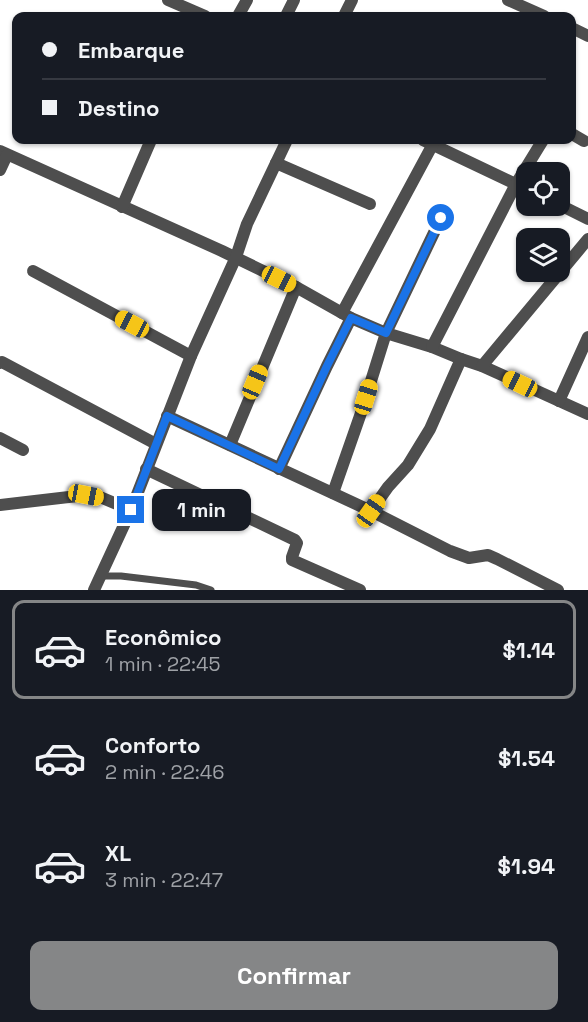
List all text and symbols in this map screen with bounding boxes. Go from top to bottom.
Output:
text: Embarque [78,36,184,64]
text: Destino [78,94,160,122]
map controls [516,162,570,282]
button: locate [516,162,570,216]
route start [427,204,454,231]
button: layers [516,228,570,282]
car [259,263,299,295]
car [112,308,152,340]
car [240,362,270,402]
car [500,368,540,400]
car [352,377,380,417]
car [67,483,105,507]
callout: 1 min [152,489,251,531]
car [353,491,389,531]
route end [117,496,144,523]
text: 1 min [177,497,226,523]
icon: car [33,623,87,677]
text: Econômico [105,623,222,651]
text: $1.14 [502,636,555,664]
text: 1 min · 22:45 [105,651,221,677]
icon: car [33,731,87,785]
text: Conforto [105,731,200,759]
text: $1.54 [498,744,555,772]
text: 2 min · 22:46 [105,759,225,785]
icon: car [33,839,87,893]
text: XL [105,839,131,867]
text: $1.94 [498,852,555,880]
text: 3 min · 22:47 [105,867,223,893]
button: Confirmar [30,941,558,1010]

